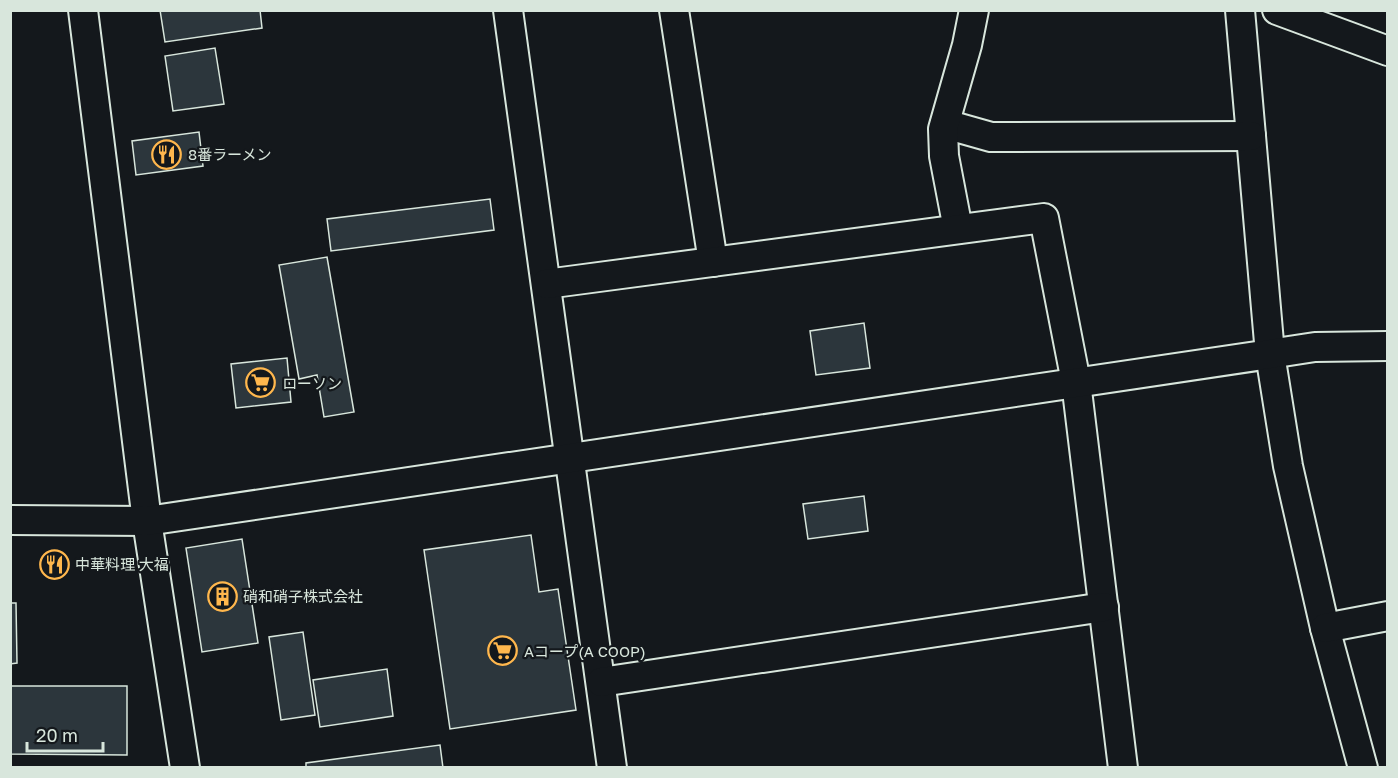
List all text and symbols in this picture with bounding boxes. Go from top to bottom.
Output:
restaurant icon: 8番ラーメン [151,138,183,170]
place label: 8番ラーメン [188,145,272,163]
supermarket icon: ローソン [245,367,277,399]
place label: ローソン [282,374,342,392]
restaurant icon: 中華料理 大福 [38,548,70,580]
place label: 中華料理 大福 [75,555,169,573]
building icon: 硝和硝子株式会社 [206,580,238,612]
place label: 硝和硝子株式会社 [243,587,363,605]
supermarket icon: Aコープ(A COOP) [487,635,519,667]
place label: Aコープ(A COOP) [524,642,646,660]
scale bar [27,715,104,753]
text: 20 m [36,724,78,746]

